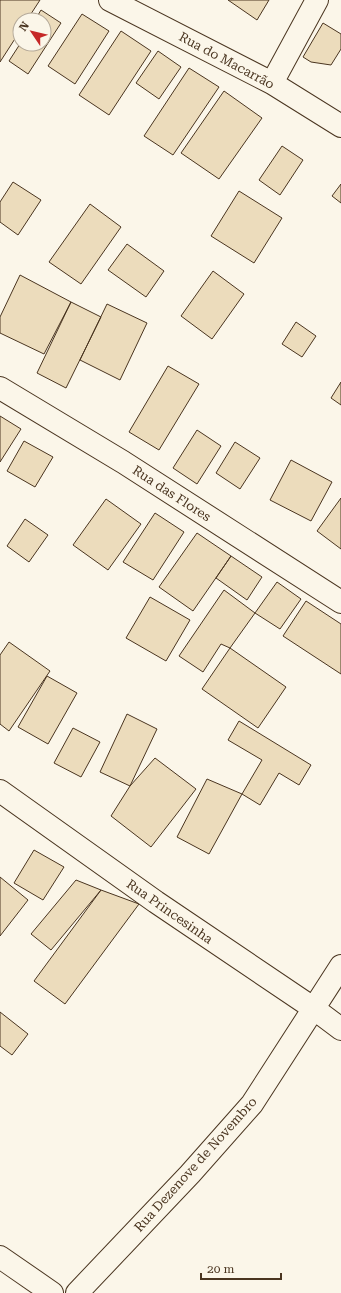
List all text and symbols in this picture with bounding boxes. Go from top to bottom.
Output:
north arrow [12,12,52,52]
text: N [16,19,32,34]
street label: Rua do Macarrão [177,29,277,92]
street label: Rua das Flores [130,463,214,524]
street label: Rua Princesinha [124,876,216,947]
street label: Rua Dezenove de Novembro [131,1094,260,1235]
scale bar [201,1255,281,1281]
text: 20 m [207,1262,234,1276]

